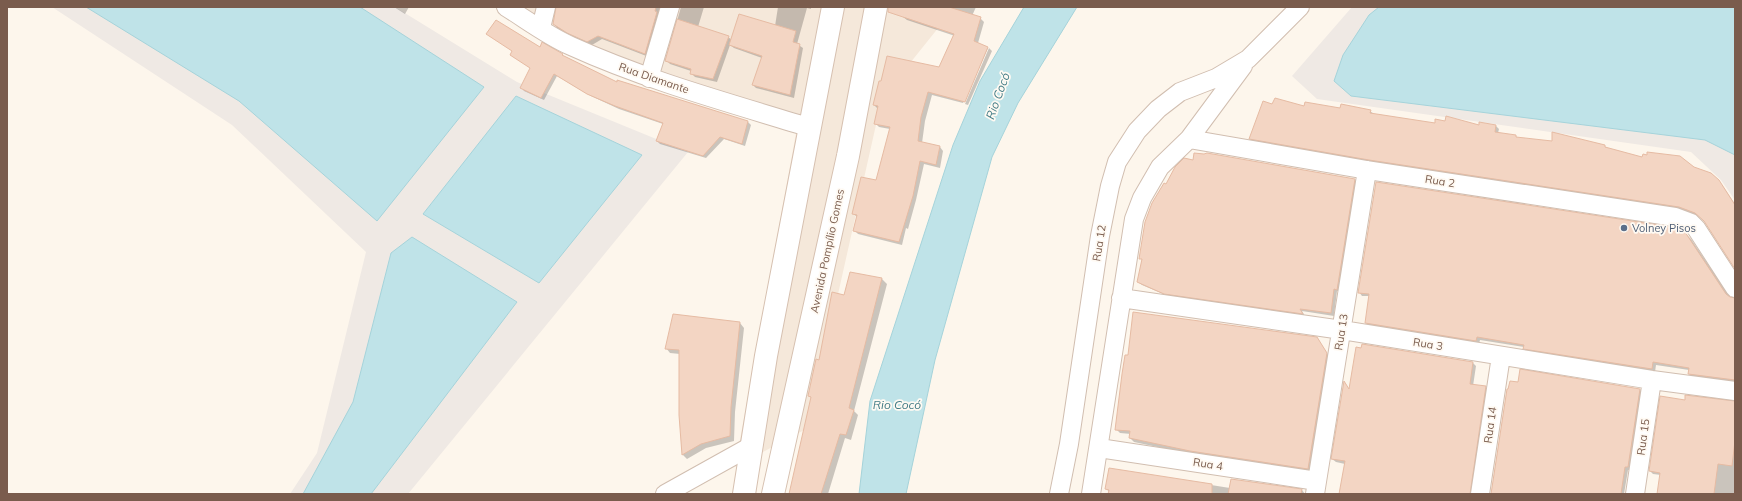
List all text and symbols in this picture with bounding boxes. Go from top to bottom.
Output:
street label: Rua Diamante [617,59,691,97]
water label: Rio Cocó [982,70,1013,121]
street label: Rua 2 [1424,172,1456,190]
street label: Avenida Pompílio Gomes [807,188,847,314]
place label: Volney Pisos [1632,221,1696,235]
street label: Rua 12 [1089,223,1109,262]
marker: Volney Pisos [1619,223,1629,233]
street label: Rua 13 [1331,313,1351,351]
street label: Rua 3 [1412,335,1444,353]
water label: Rio Cocó [873,397,921,412]
street label: Rua 14 [1481,405,1500,444]
street label: Rua 15 [1634,417,1653,456]
street label: Rua 4 [1192,455,1224,473]

